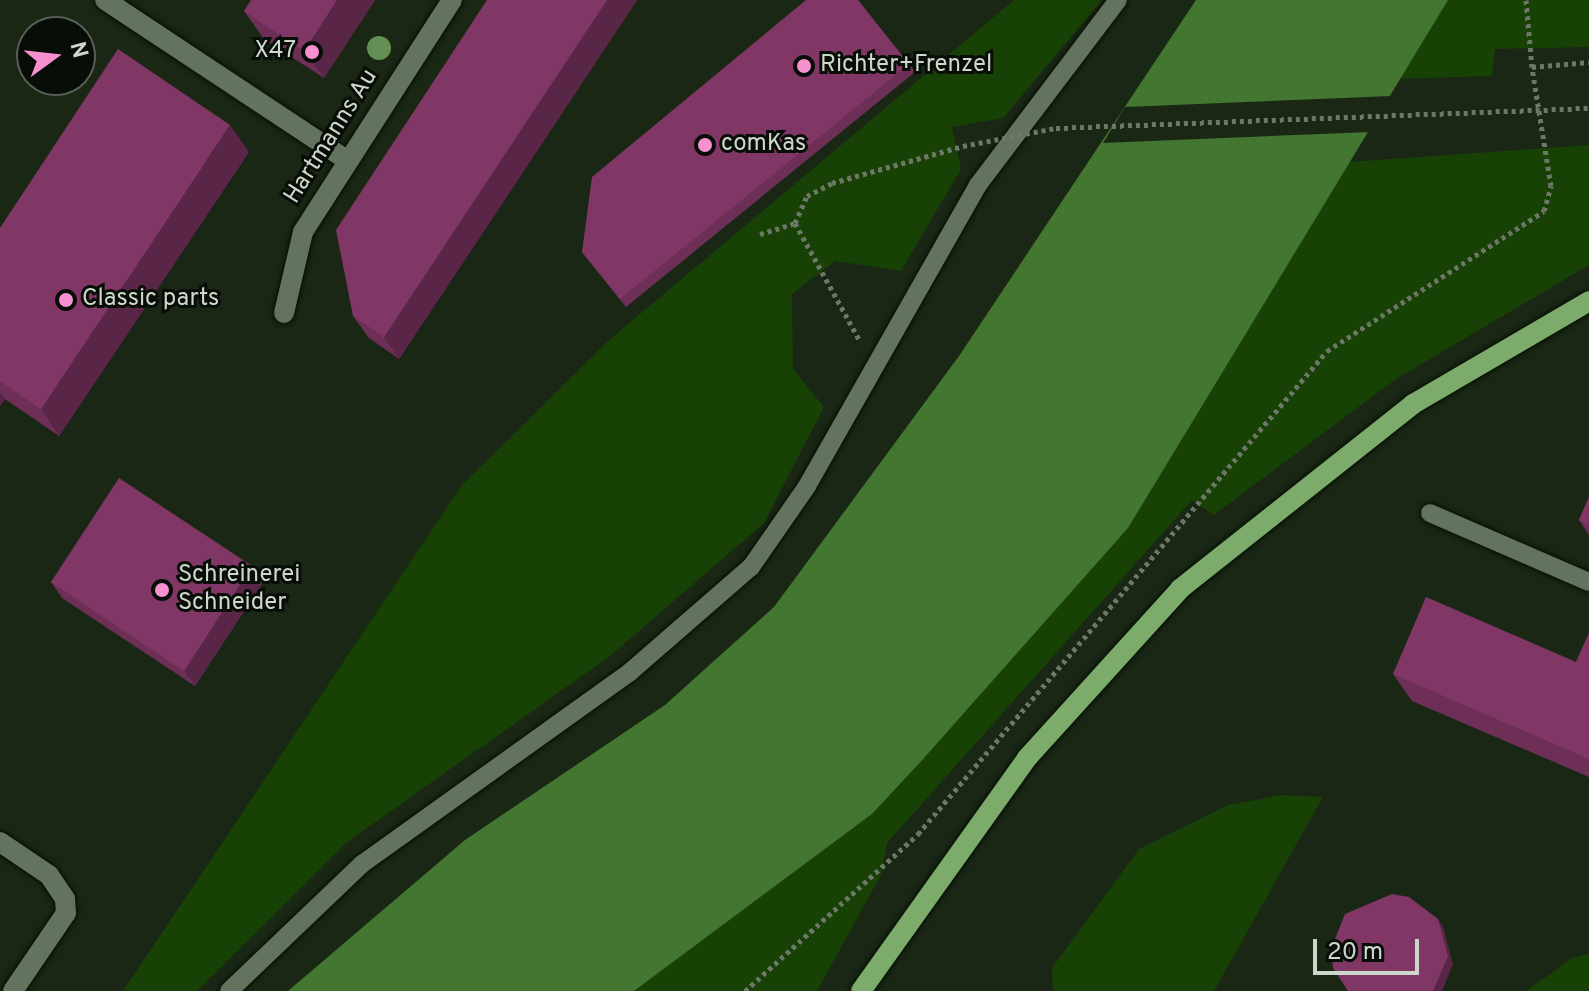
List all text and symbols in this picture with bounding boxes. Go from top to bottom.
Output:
north arrow [16,16,96,96]
place label: X47 [255,38,296,66]
text: N [63,39,93,61]
marker: X47 [303,43,321,61]
place label: Richter+Frenzel [820,52,992,80]
marker: Richter+Frenzel [795,57,813,75]
street label: Hartmanns Au [279,64,385,210]
place label: comKas [721,131,806,159]
marker: comKas [696,136,714,154]
place label: Classic parts [82,286,219,314]
marker: Classic parts [57,291,75,309]
place label: Schreinerei Schneider [178,562,300,618]
marker: Schreinerei Schneider [153,581,171,599]
scale bar [1317,923,1423,973]
text: 20 m [1327,938,1383,968]

